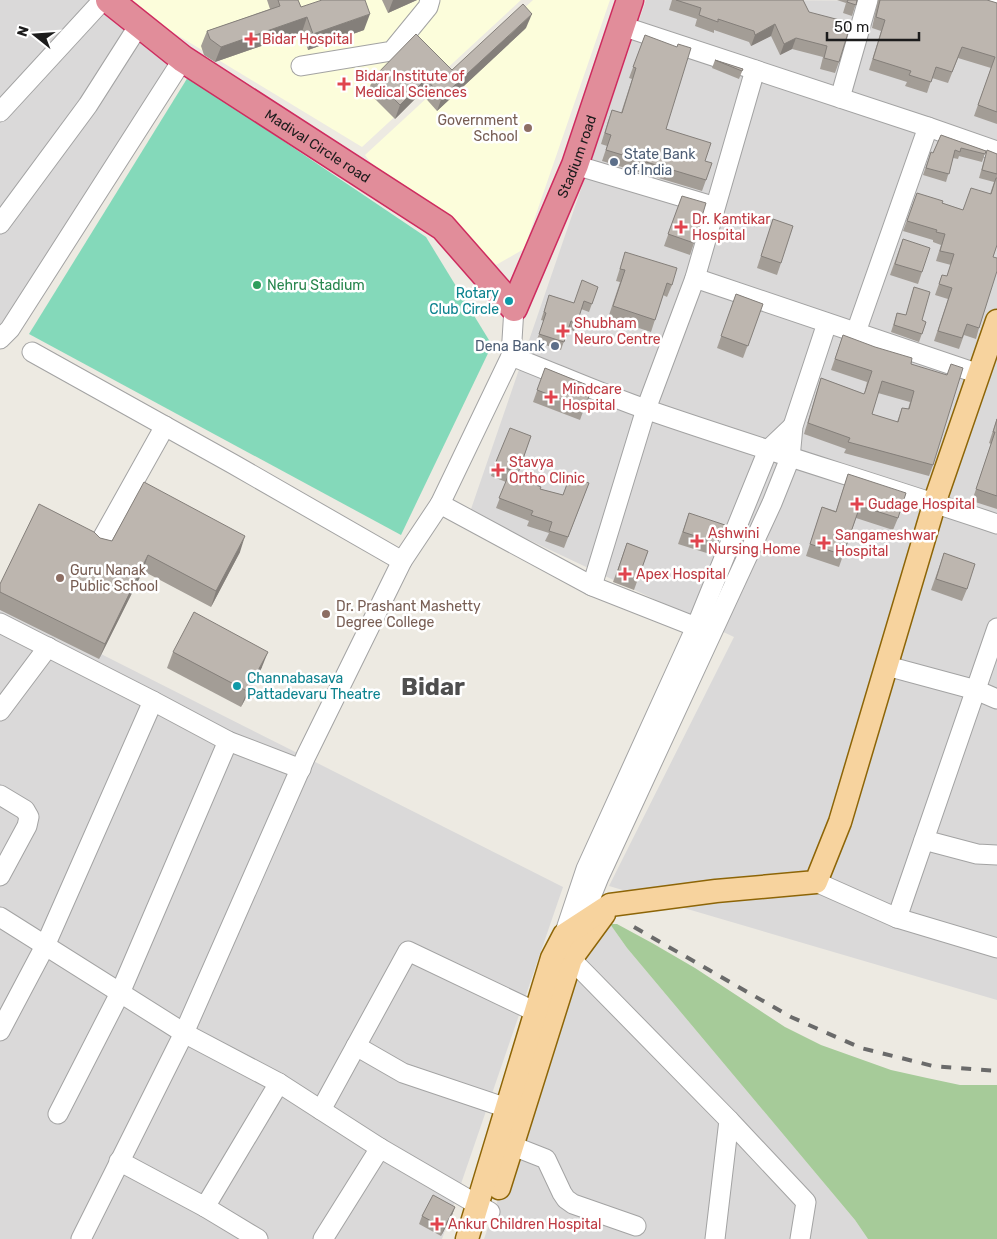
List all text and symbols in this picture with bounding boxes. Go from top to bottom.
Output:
north arrow [10,10,60,60]
scale bar [827,10,920,42]
text: 50 m [834,18,869,36]
text: N [13,24,33,39]
place label: Bidar Hospital [262,31,353,48]
marker: Bidar Hospital [244,32,258,46]
place label: Bidar Institute of Medical Sciences [355,68,467,101]
marker: Bidar Institute of Medical Sciences [337,77,351,91]
street label: Madival Circle road [262,106,374,186]
place label: Government School [437,112,519,145]
street label: Stadium road [553,113,600,201]
marker: Government School [522,122,534,134]
place label: State Bank of India [624,146,696,179]
marker: State Bank of India [608,156,620,168]
place label: Dr. Kamtikar Hospital [692,211,771,244]
marker: Dr. Kamtikar Hospital [674,220,688,234]
place label: Nehru Stadium [267,277,365,294]
marker: Nehru Stadium [251,279,263,291]
place label: Rotary Club Circle [429,285,499,318]
marker: Rotary Club Circle [503,295,515,307]
place label: Shubham Neuro Centre [574,315,661,348]
marker: Shubham Neuro Centre [556,324,570,338]
place label: Dena Bank [475,338,546,355]
marker: Dena Bank [549,340,561,352]
place label: Mindcare Hospital [562,381,622,414]
marker: Mindcare Hospital [544,390,558,404]
place label: Stavya Ortho Clinic [509,454,585,487]
marker: Stavya Ortho Clinic [491,463,505,477]
place label: Gudage Hospital [868,496,975,513]
marker: Gudage Hospital [850,497,864,511]
place label: Ashwini Nursing Home [708,525,801,558]
place label: Sangameshwar Hospital [835,527,937,560]
marker: Ashwini Nursing Home [690,534,704,548]
marker: Sangameshwar Hospital [817,536,831,550]
place label: Guru Nanak Public School [70,562,158,595]
place label: Apex Hospital [636,566,726,583]
marker: Apex Hospital [618,567,632,581]
marker: Guru Nanak Public School [54,572,66,584]
place label: Dr. Prashant Mashetty Degree College [336,598,481,631]
marker: Dr. Prashant Mashetty Degree College [320,608,332,620]
place label: Channabasava Pattadevaru Theatre [247,670,381,703]
district label: Bidar [401,673,465,701]
marker: Channabasava Pattadevaru Theatre [231,680,243,692]
place label: Ankur Children Hospital [448,1216,601,1233]
marker: Ankur Children Hospital [430,1217,444,1231]

